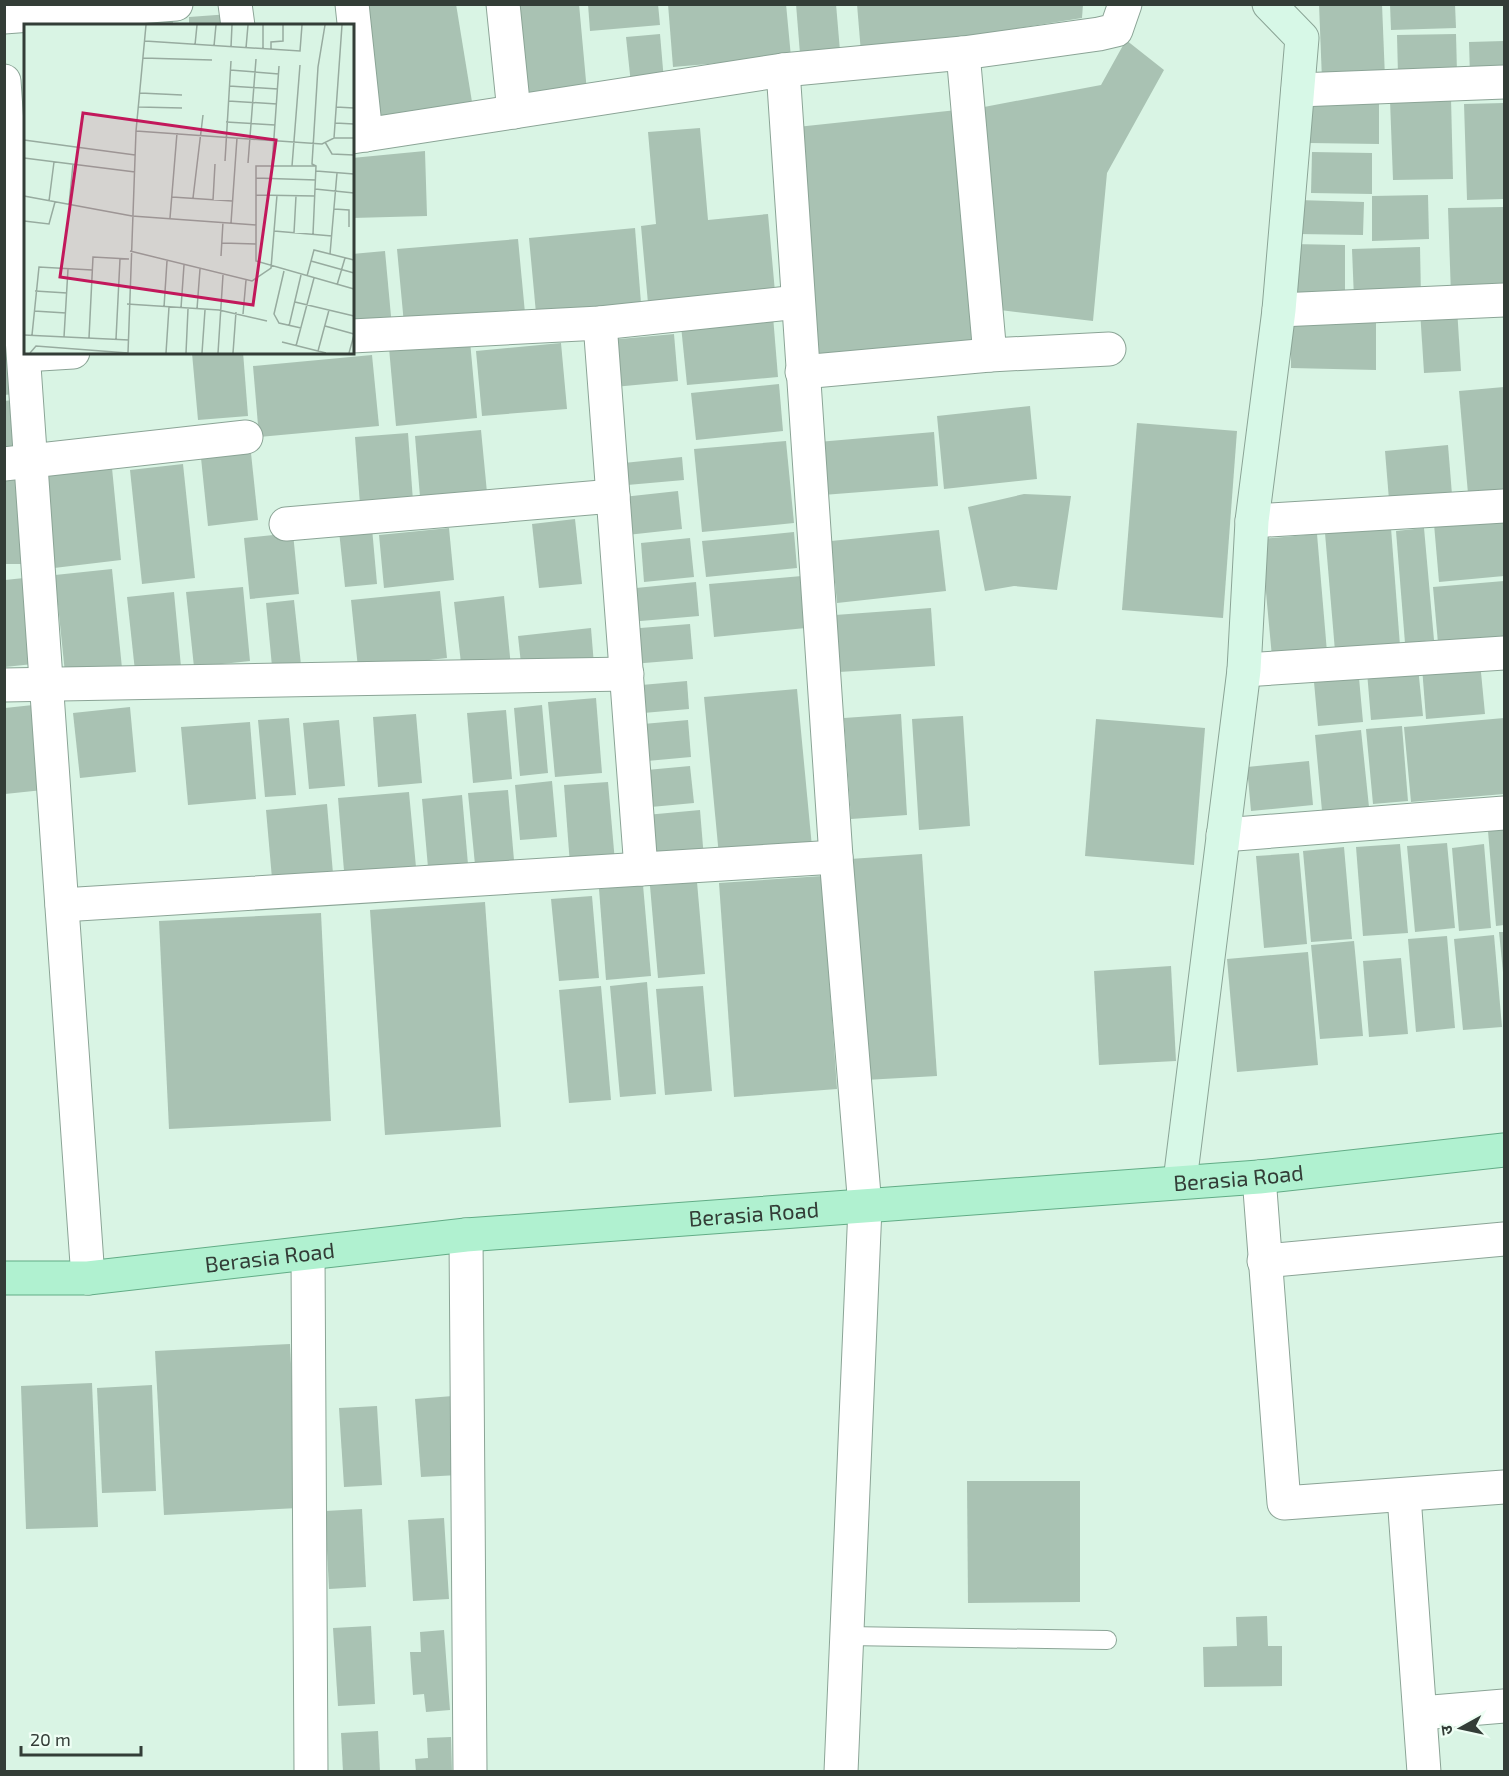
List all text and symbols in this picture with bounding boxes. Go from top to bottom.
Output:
inset map [24,24,354,354]
street label: Berasia Road [1172,1158,1305,1195]
street label: Berasia Road [688,1195,820,1231]
street label: Berasia Road [203,1236,336,1277]
north arrow [1431,1698,1491,1758]
scale bar [21,1719,141,1757]
text: उ [1436,1724,1456,1736]
text: 20 m [30,1728,71,1750]

